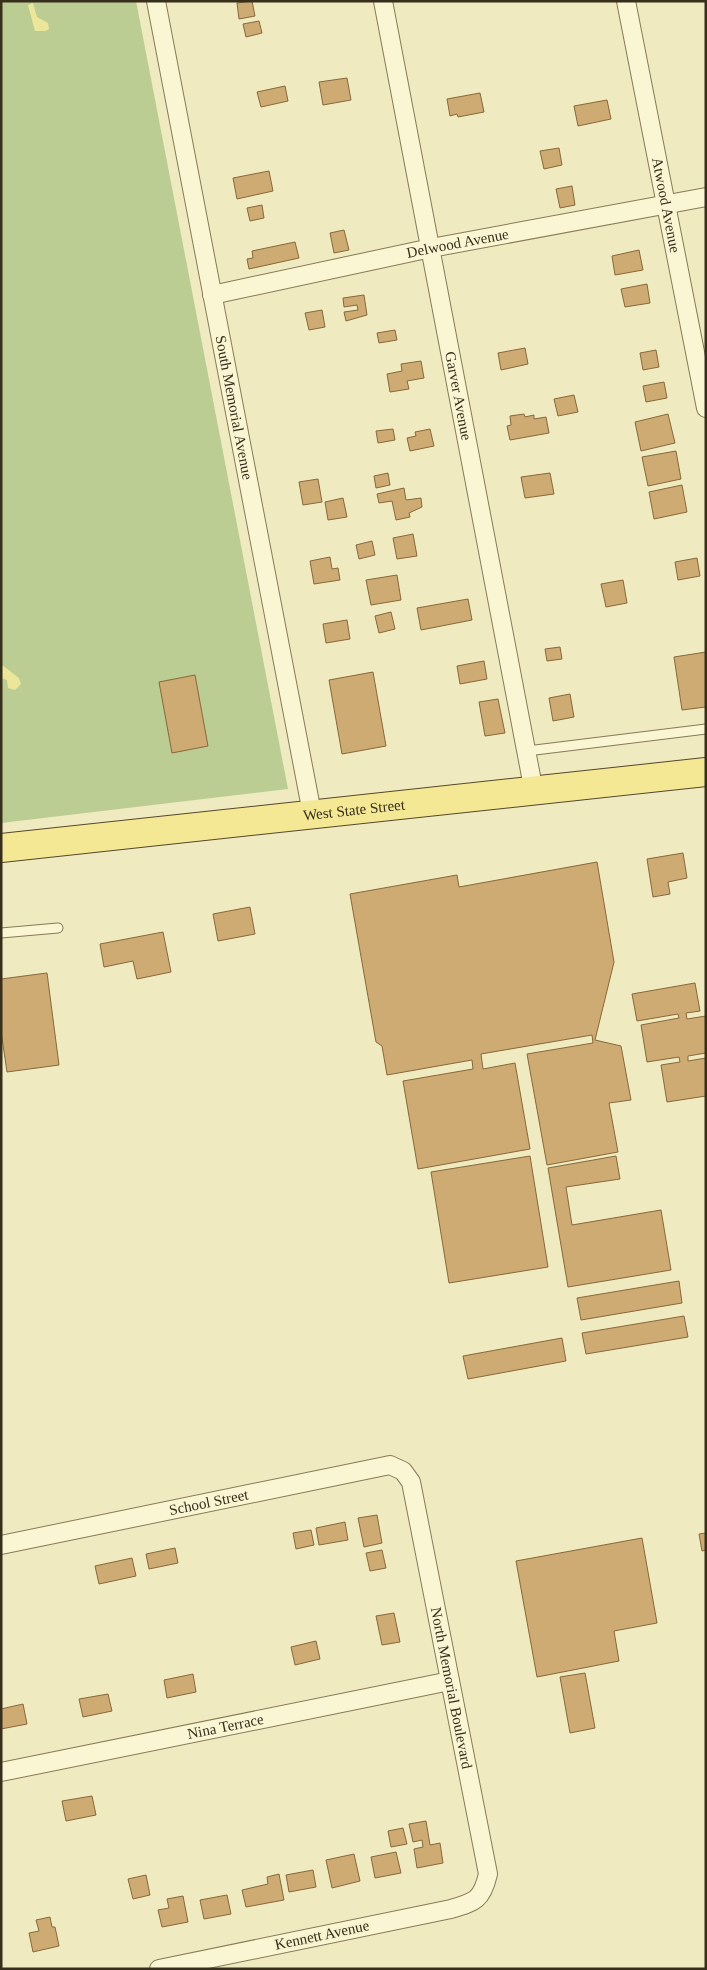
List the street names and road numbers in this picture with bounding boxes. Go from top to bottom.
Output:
street label: Atwood Avenue [649,156,683,254]
street label: Delwood Avenue [405,226,510,261]
street label: South Memorial Avenue [212,334,256,481]
street label: Garver Avenue [442,350,475,442]
street label: West State Street [302,796,406,823]
street label: School Street [168,1486,250,1518]
street label: North Memorial Boulevard [428,1606,475,1771]
street label: Nina Terrace [186,1711,265,1742]
street label: Kennett Avenue [273,1917,371,1953]

